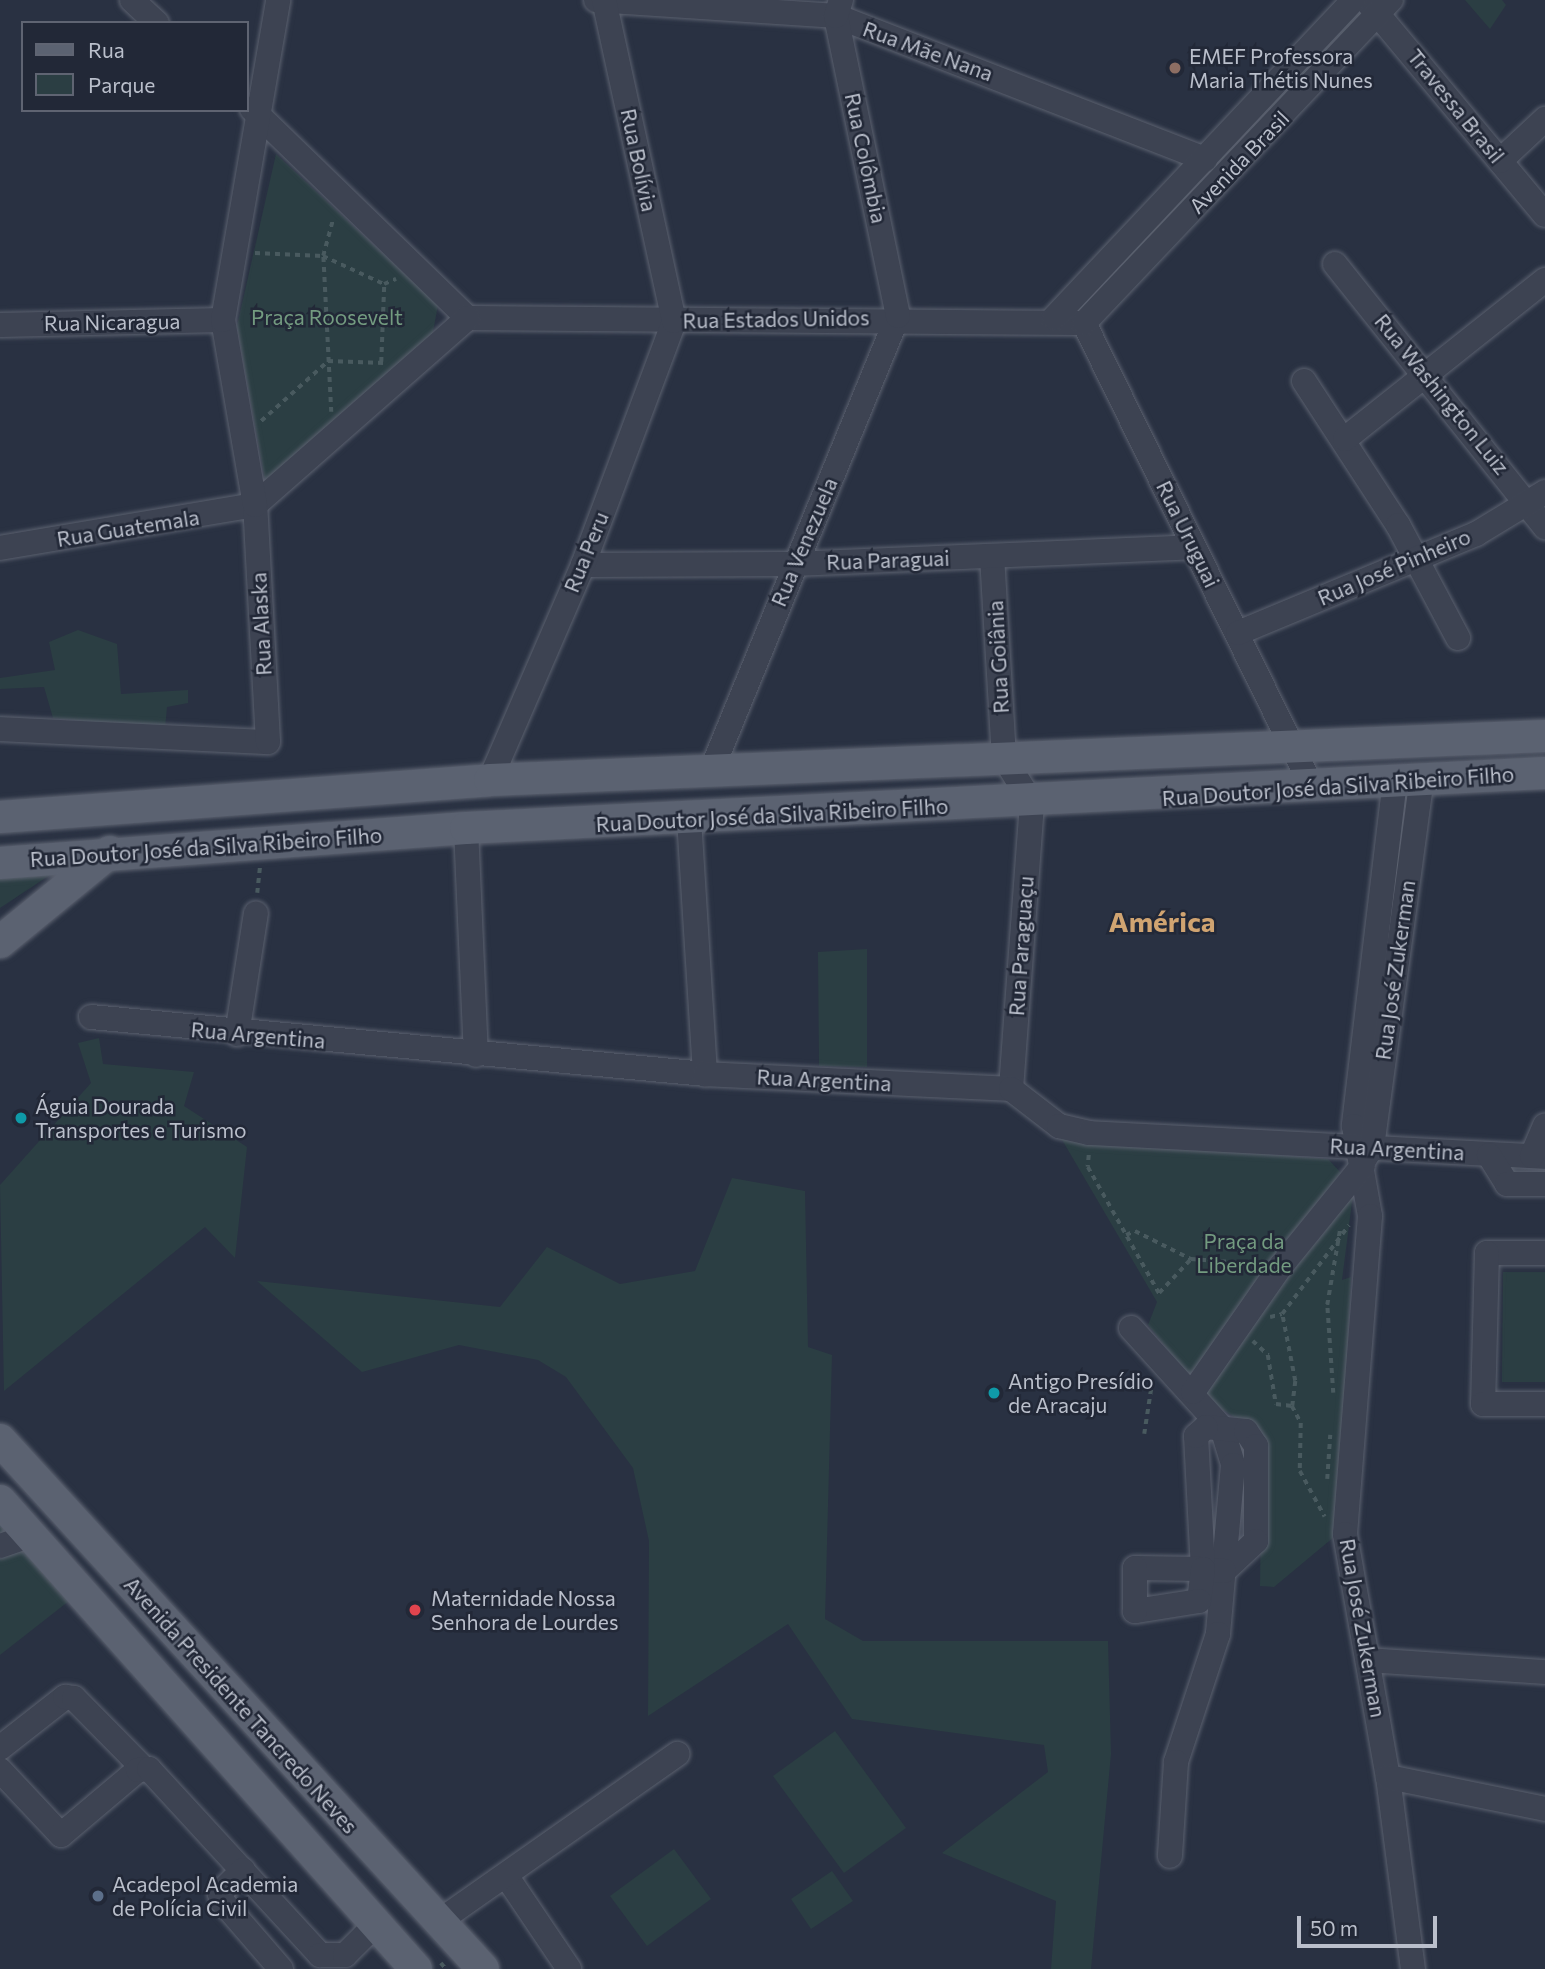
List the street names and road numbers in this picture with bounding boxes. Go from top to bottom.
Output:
street label: Rua Mãe Nana [860,16,996,86]
street label: Travessa Brasil [1402,44,1510,168]
street label: Rua Colômbia [840,91,892,225]
street label: Rua Bolívia [616,106,662,214]
street label: Avenida Brasil [1184,106,1294,218]
street label: Rua Estados Unidos [682,305,870,333]
street label: Rua Nicaragua [44,308,180,336]
street label: Rua Washington Luiz [1370,309,1514,479]
street label: Rua Venezuela [766,474,842,610]
street label: Rua Uruguai [1151,477,1225,591]
street label: Rua Guatemala [55,504,201,552]
street label: Rua Peru [558,508,614,596]
street label: Rua José Pinheiro [1314,523,1474,611]
street label: Rua Paraguai [826,545,950,575]
street label: Rua Alaska [246,572,276,676]
street label: Rua Goiânia [982,600,1014,714]
street label: Rua Doutor José da Silva Ribeiro Filho [1161,761,1515,811]
street label: Rua Doutor José da Silva Ribeiro Filho [595,793,949,837]
street label: Rua Doutor José da Silva Ribeiro Filho [29,822,383,872]
street label: Rua Paraguaçu [1004,875,1038,1017]
street label: Rua José Zukerman [1370,878,1420,1062]
street label: Rua Argentina [190,1017,326,1053]
street label: Rua Argentina [756,1064,892,1096]
street label: Rua Argentina [1329,1133,1465,1165]
street label: Rua José Zukerman [1335,1537,1391,1719]
street label: Avenida Presidente Tancredo Neves [119,1572,363,1838]

